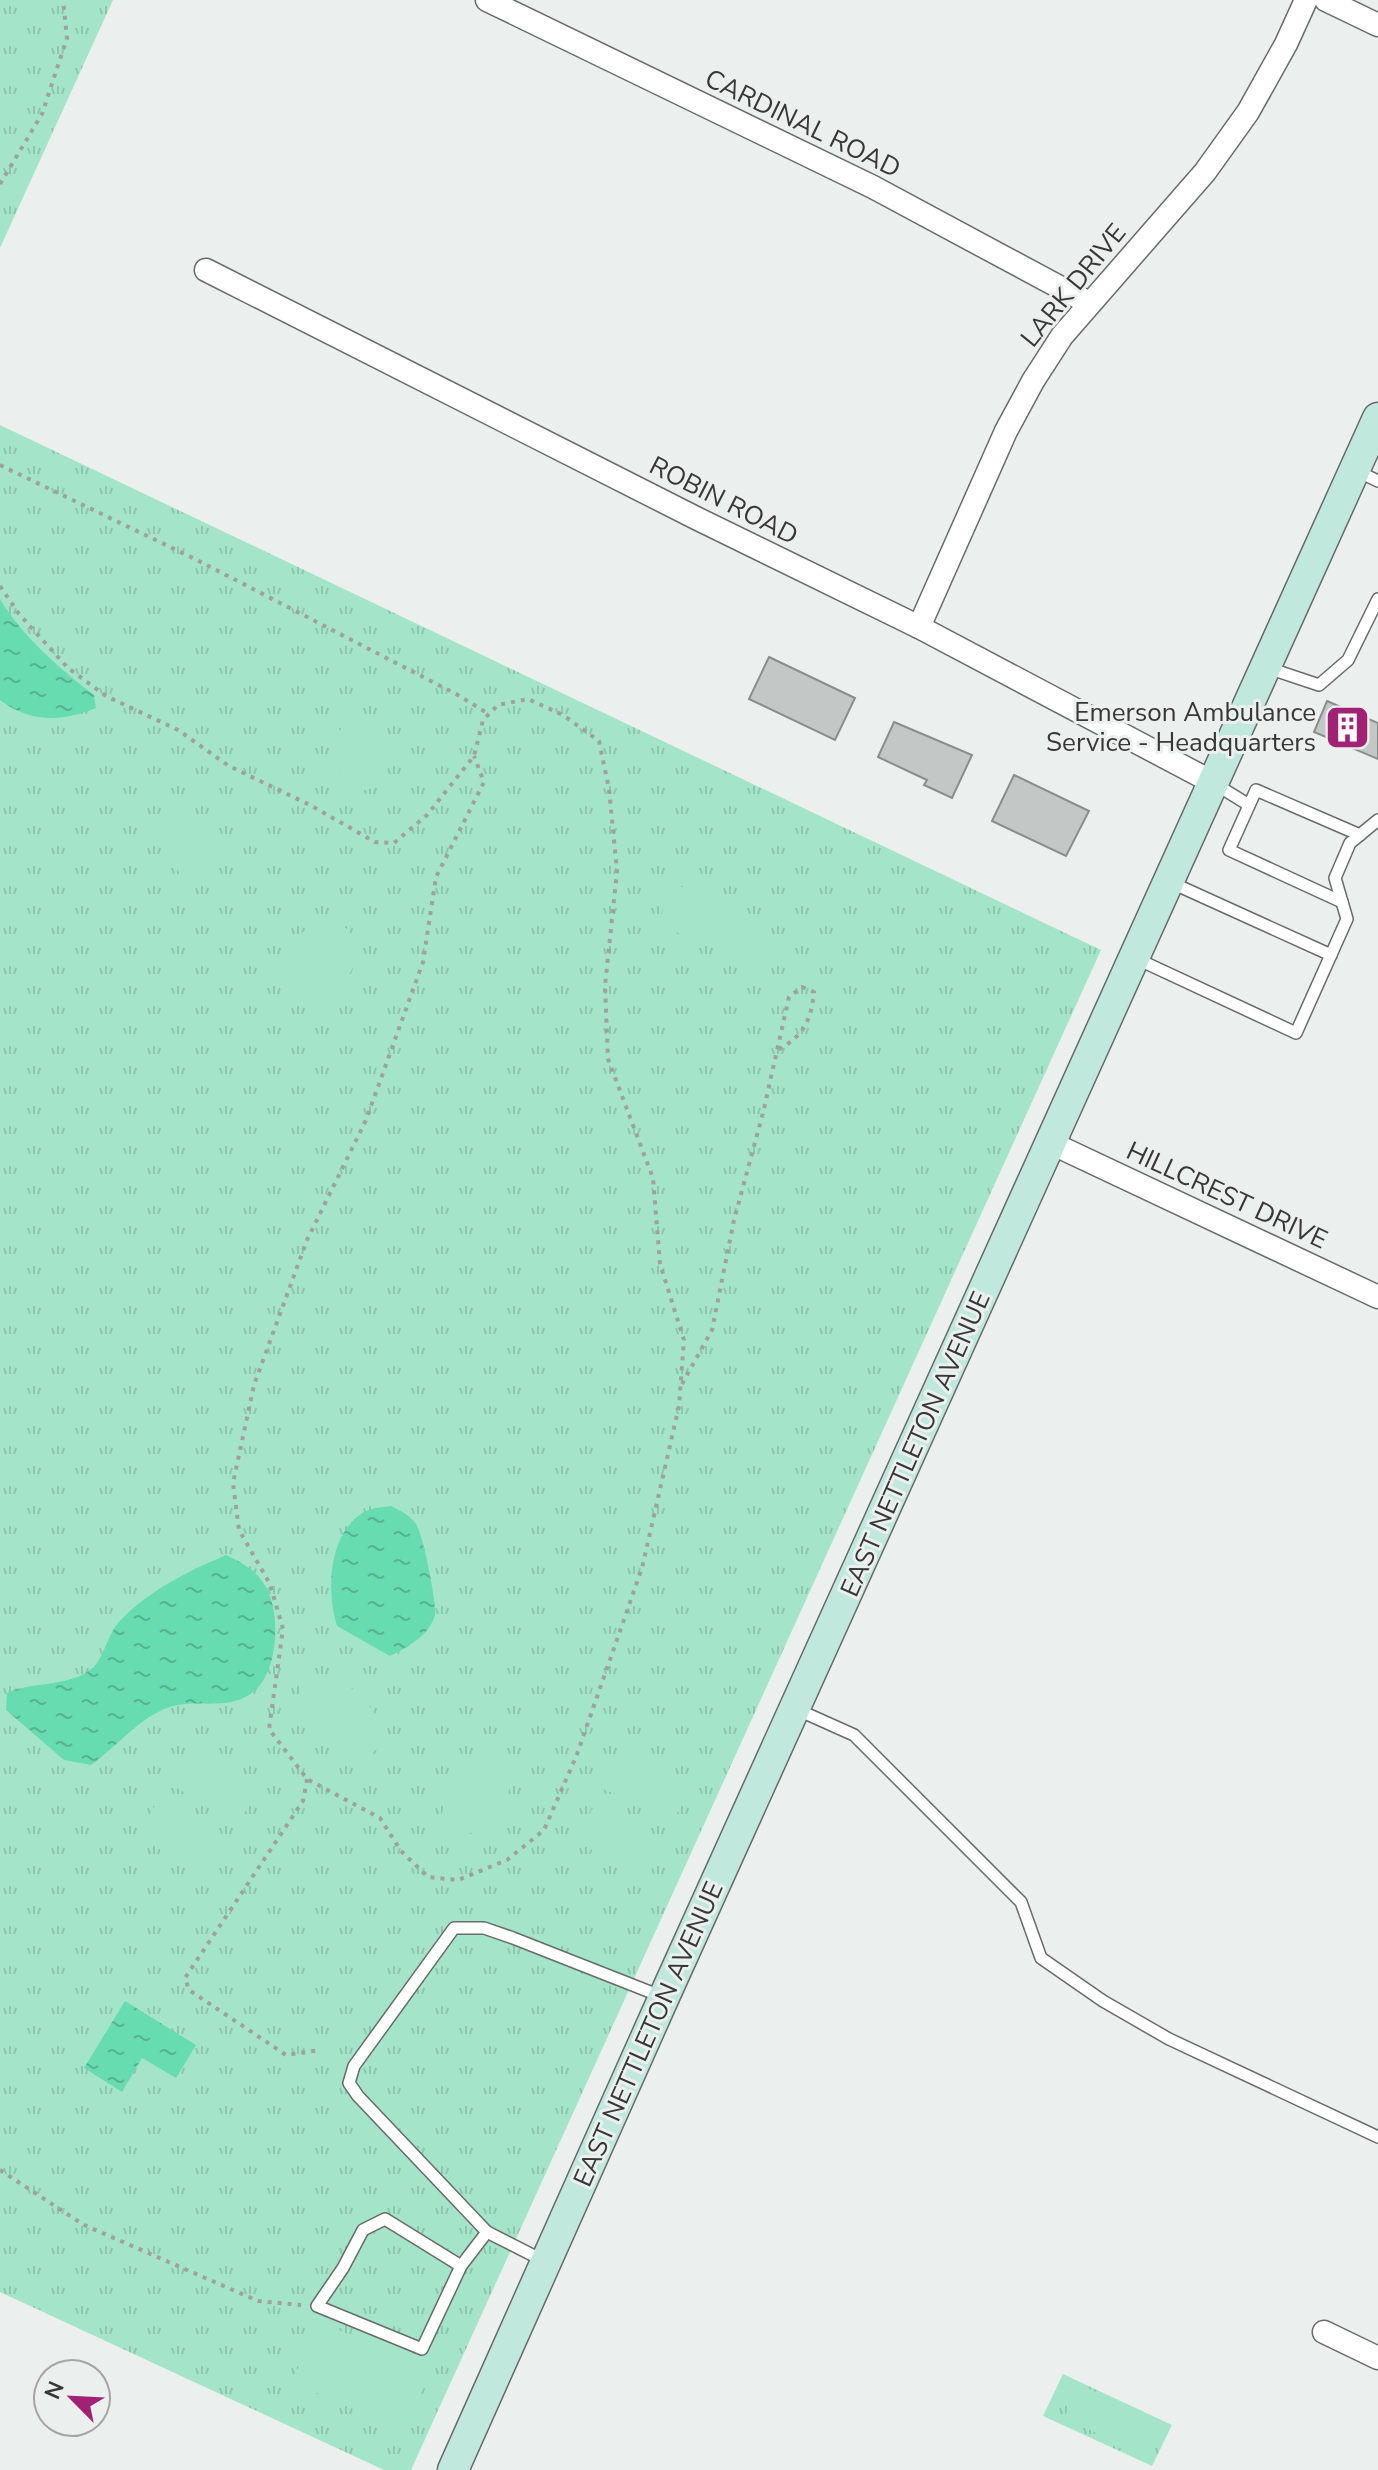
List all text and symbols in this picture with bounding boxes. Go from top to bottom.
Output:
street label: CARDINAL ROAD [699,61,906,186]
street label: LARK DRIVE [1013,216,1134,354]
street label: ROBIN ROAD [643,448,804,553]
place label: Emerson Ambulance Service - Headquarters [1046,695,1316,760]
building icon: Emerson Ambulance Service - Headquarters [1323,703,1371,751]
street label: HILLCREST DRIVE [1121,1134,1333,1257]
street label: EAST NETTLETON AVENUE [832,1286,999,1602]
street label: EAST NETTLETON AVENUE [565,1876,732,2192]
north arrow [32,2358,112,2438]
text: N [38,2377,72,2404]

